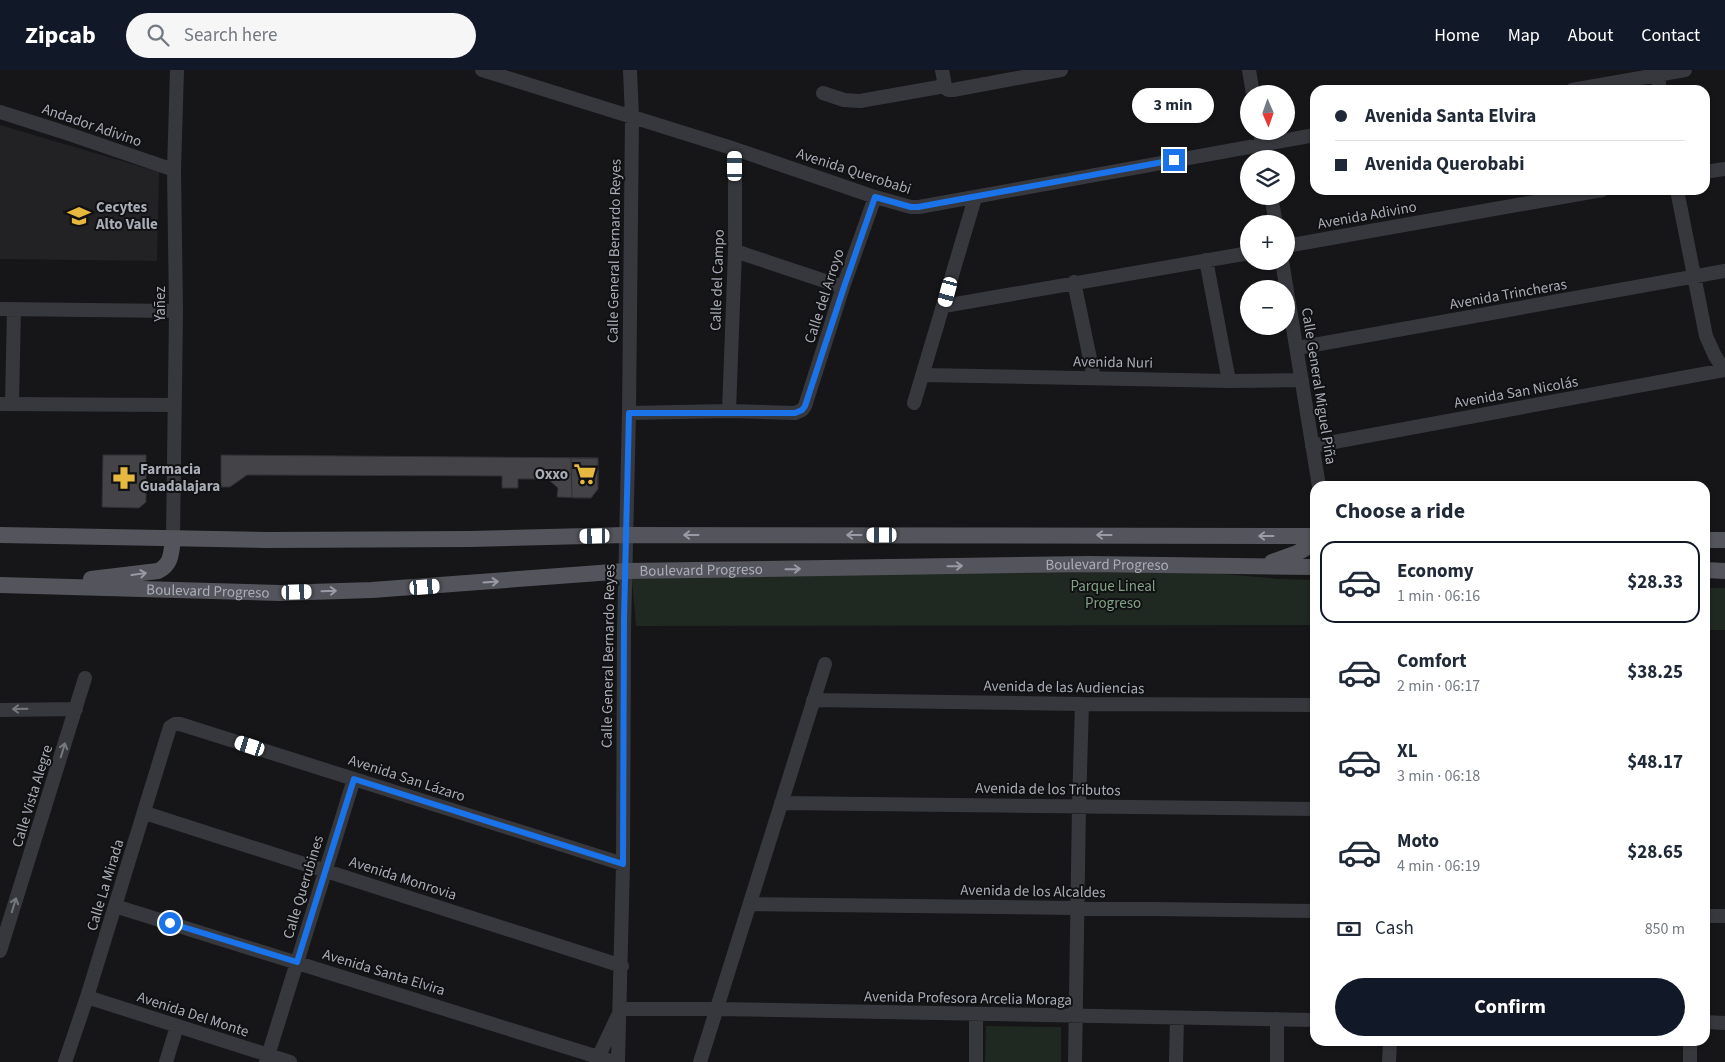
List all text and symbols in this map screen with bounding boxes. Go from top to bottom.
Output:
search box [126,13,476,58]
text: Zipcab [25,18,96,53]
icon: search [144,21,172,49]
text: Search here [184,22,277,49]
text: Home [1434,23,1480,48]
text: Map [1508,23,1540,48]
text: About [1568,23,1613,48]
text: Contact [1641,23,1700,48]
north arrow [1240,85,1295,140]
map controls [1240,85,1295,335]
callout: 3 min [1133,88,1215,122]
text: 3 min [1154,94,1192,116]
street label: Andador Adivino [39,99,144,152]
text: Avenida Santa Elvira [1365,103,1536,130]
street label: Avenida Querobabi [794,143,914,200]
route end [1163,149,1185,171]
button: layers [1240,150,1295,205]
car [727,151,742,181]
text: Avenida Querobabi [1365,151,1524,178]
street label: Calle General Bernardo Reyes [602,159,627,343]
street label: Avenida Adivino [1316,196,1418,235]
place label: Cecytes Alto Valle [95,197,158,235]
school or university icon: Cecytes Alto Valle [66,203,92,229]
button: + [1240,215,1295,270]
street label: Calle del Campo [705,229,730,331]
street label: Calle del Arroyo [799,246,850,346]
street label: Avenida Trincheras [1448,274,1568,315]
car [936,276,959,308]
button: − [1240,280,1295,335]
street label: Yañez [150,286,171,323]
street label: Calle General Miguel Piña [1296,306,1341,466]
street label: Avenida Nuri [1073,351,1153,374]
street label: Avenida San Nicolás [1452,371,1580,414]
place label: Farmacia Guadalajara [140,459,220,497]
supermarket icon: Oxxo [572,461,598,487]
place label: Oxxo [535,464,568,485]
pharmacy icon: Farmacia Guadalajara [111,465,137,491]
text: Choose a ride [1335,495,1465,527]
car [579,528,610,544]
car [867,528,897,543]
one-way arrow [684,530,700,540]
one-way arrow [846,530,862,540]
one-way arrow [1096,530,1112,540]
one-way arrow [1259,531,1275,541]
street label: Boulevard Progreso [1045,554,1169,576]
text: Economy [1397,558,1474,585]
street label: Boulevard Progreso [639,559,763,582]
icon: car [1337,560,1382,605]
one-way arrow [947,561,963,571]
street label: Calle General Bernardo Reyes [596,564,621,748]
one-way arrow [784,564,801,574]
one-way arrow [131,568,147,578]
text: $28.33 [1627,569,1683,596]
park label: Parque Lineal Progreso [1070,576,1156,614]
one-way arrow [483,577,499,587]
car [409,578,440,596]
street label: Boulevard Progreso [146,579,270,604]
car [281,584,312,600]
text: 1 min · 06:16 [1397,585,1480,607]
one-way arrow [320,586,336,596]
text: Comfort [1397,648,1467,675]
icon: car [1337,650,1382,695]
text: $38.25 [1627,659,1683,686]
text: 2 min · 06:17 [1397,675,1480,697]
street label: Avenida de las Audiencias [983,676,1145,699]
one-way arrow [13,704,29,714]
car [233,734,266,758]
text: XL [1397,738,1418,765]
icon: car [1337,740,1382,785]
street label: Calle Vista Alegre [7,742,58,850]
one-way arrow [58,742,68,758]
text: $48.17 [1627,749,1683,776]
street label: Avenida San Lázaro [346,750,468,807]
text: 3 min · 06:18 [1397,765,1480,787]
street label: Avenida de los Tributos [975,778,1121,801]
text: Moto [1397,828,1439,855]
icon: car [1337,830,1382,875]
street label: Calle Querubines [278,833,329,941]
street label: Calle La Mirada [82,837,129,934]
text: $28.65 [1627,839,1683,866]
street label: Avenida Monrovia [346,851,459,906]
text: 4 min · 06:19 [1397,855,1480,877]
street label: Avenida de los Alcaldes [960,880,1106,903]
one-way arrow [10,897,20,913]
route start [159,912,181,934]
icon: cash [1335,915,1363,943]
text: Cash [1375,915,1414,942]
text: 850 m [1645,918,1685,940]
street label: Avenida Santa Elvira [320,944,448,1001]
button: Confirm [1335,978,1685,1036]
street label: Avenida Profesora Arcelia Moraga [864,986,1072,1011]
street label: Avenida Del Monte [134,987,251,1042]

